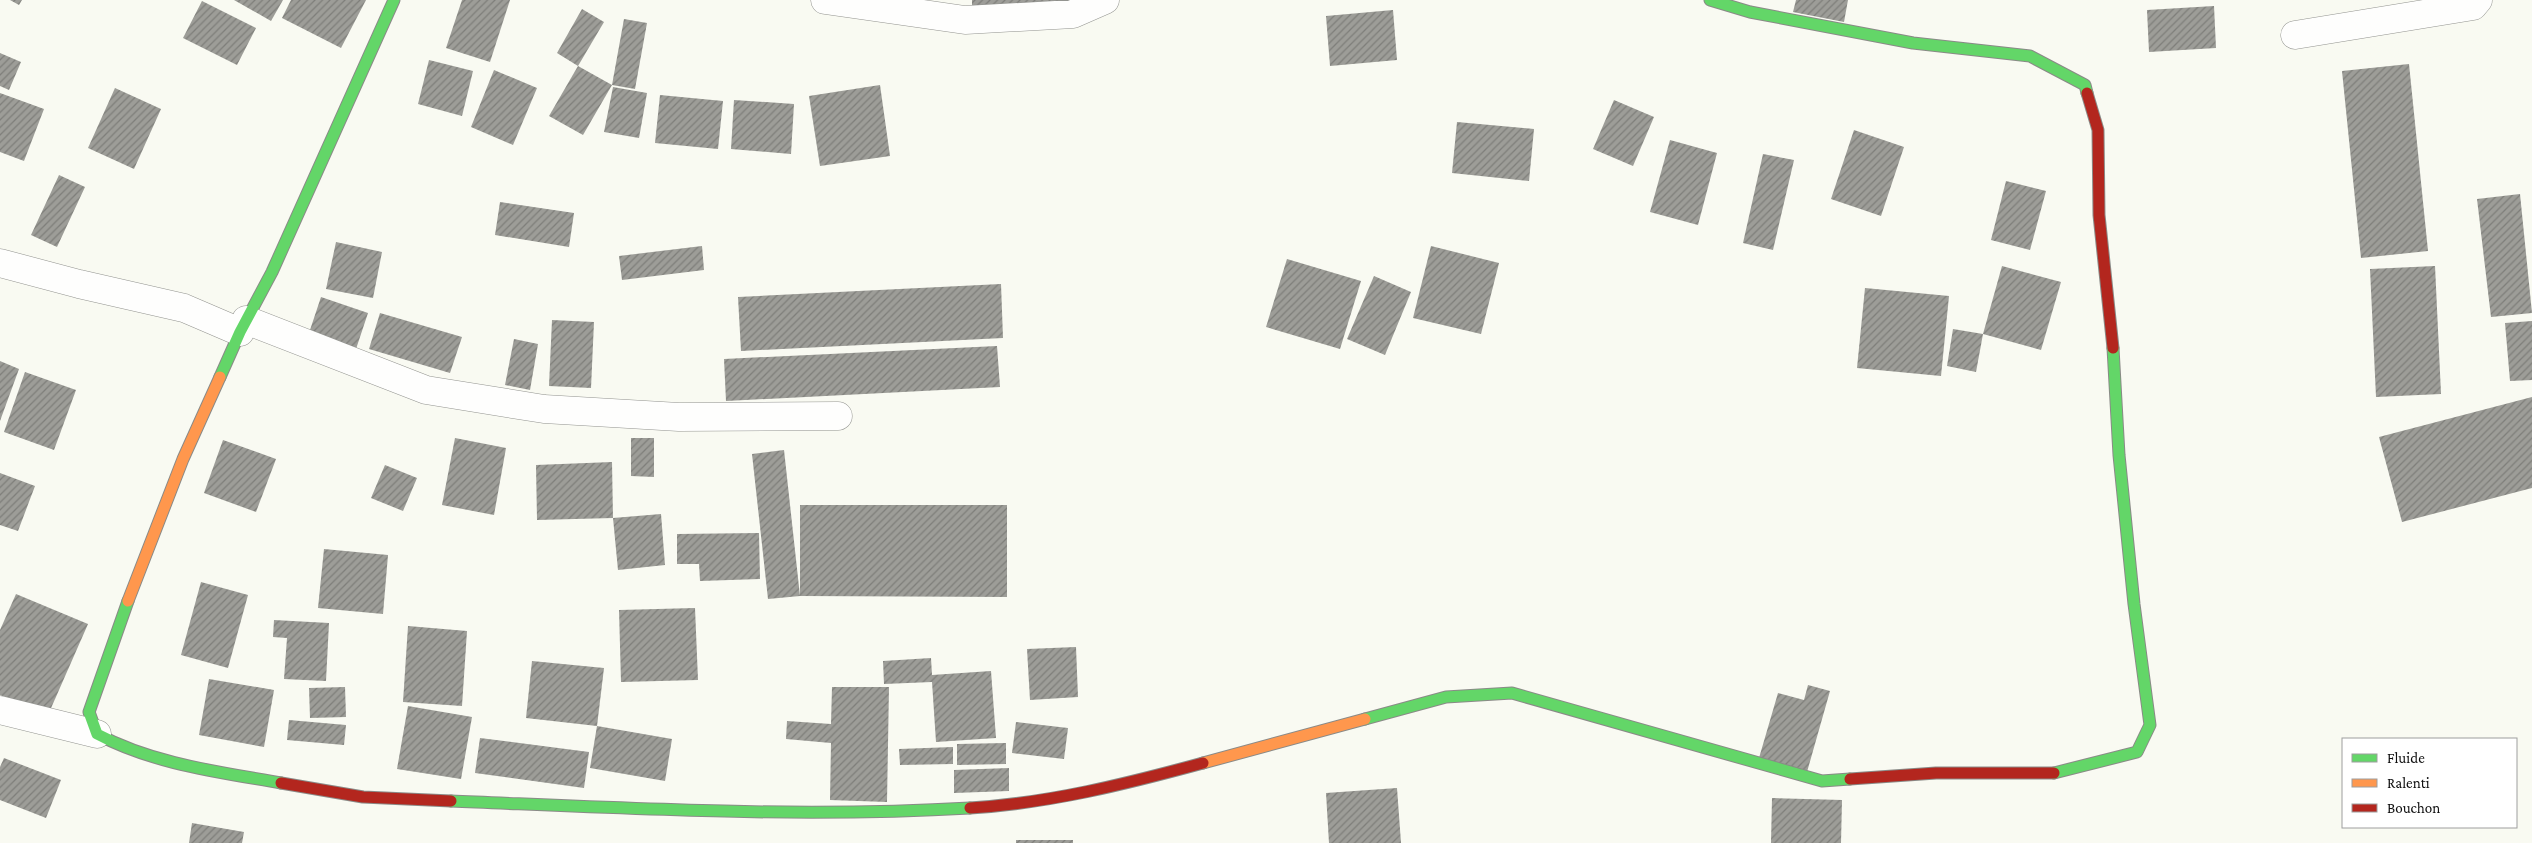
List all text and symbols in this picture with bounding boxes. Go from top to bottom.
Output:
legend [2342,738,2517,828]
text: Fluide [2387,750,2425,766]
text: Ralenti [2387,775,2430,791]
text: Bouchon [2387,800,2440,816]

